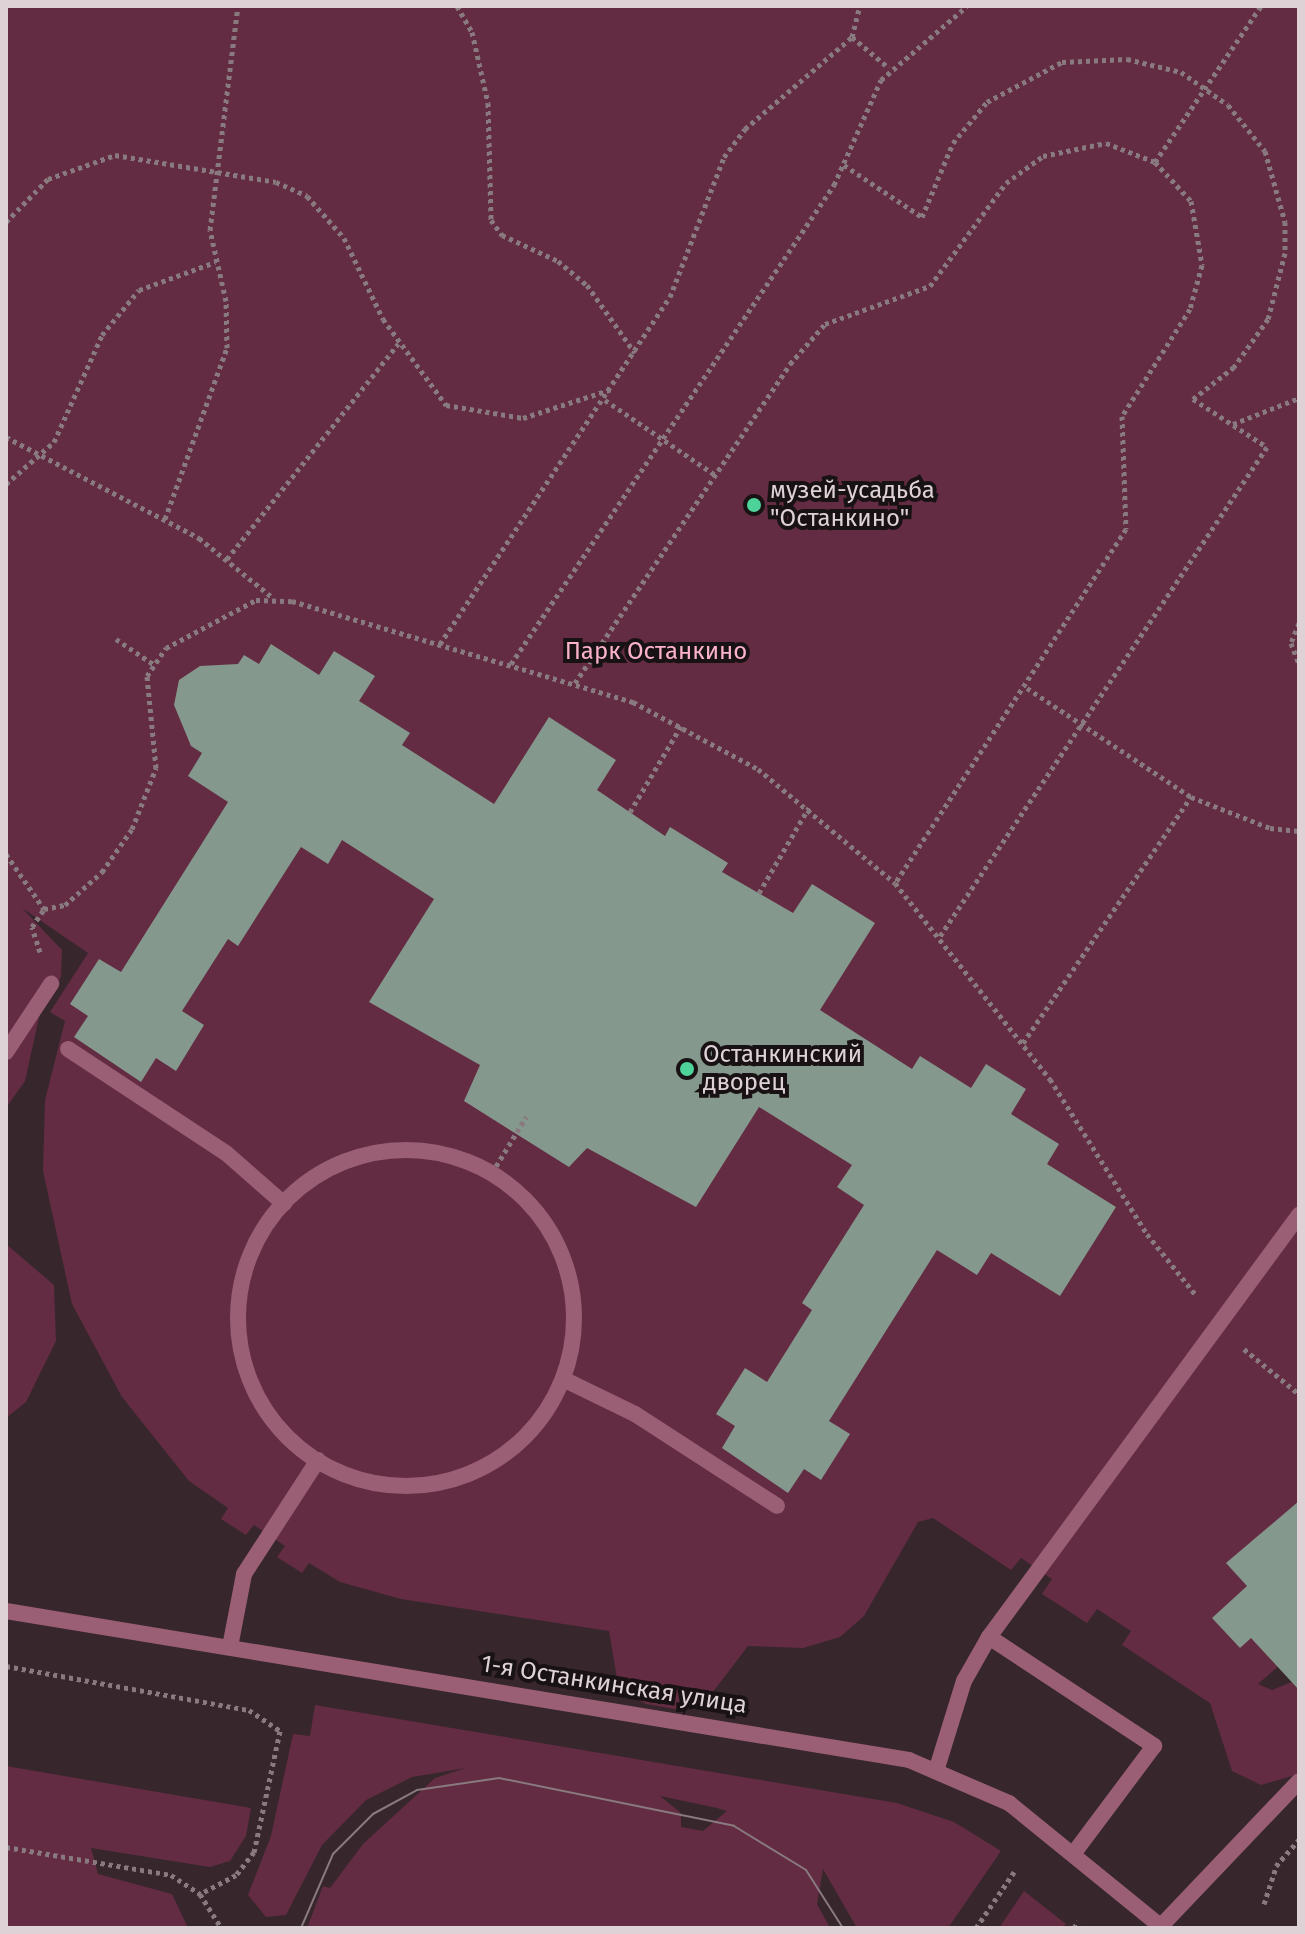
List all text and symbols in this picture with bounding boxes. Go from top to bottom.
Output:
place label: музей-усадьба "Останкино" [770,477,935,533]
marker: музей-усадьба "Останкино" [745,496,763,514]
park label: Парк Останкино [565,638,747,666]
place label: Останкинский дворец [703,1041,862,1097]
marker: Останкинский дворец [678,1060,696,1078]
street label: 1-я Останкинская улица [479,1650,749,1720]

